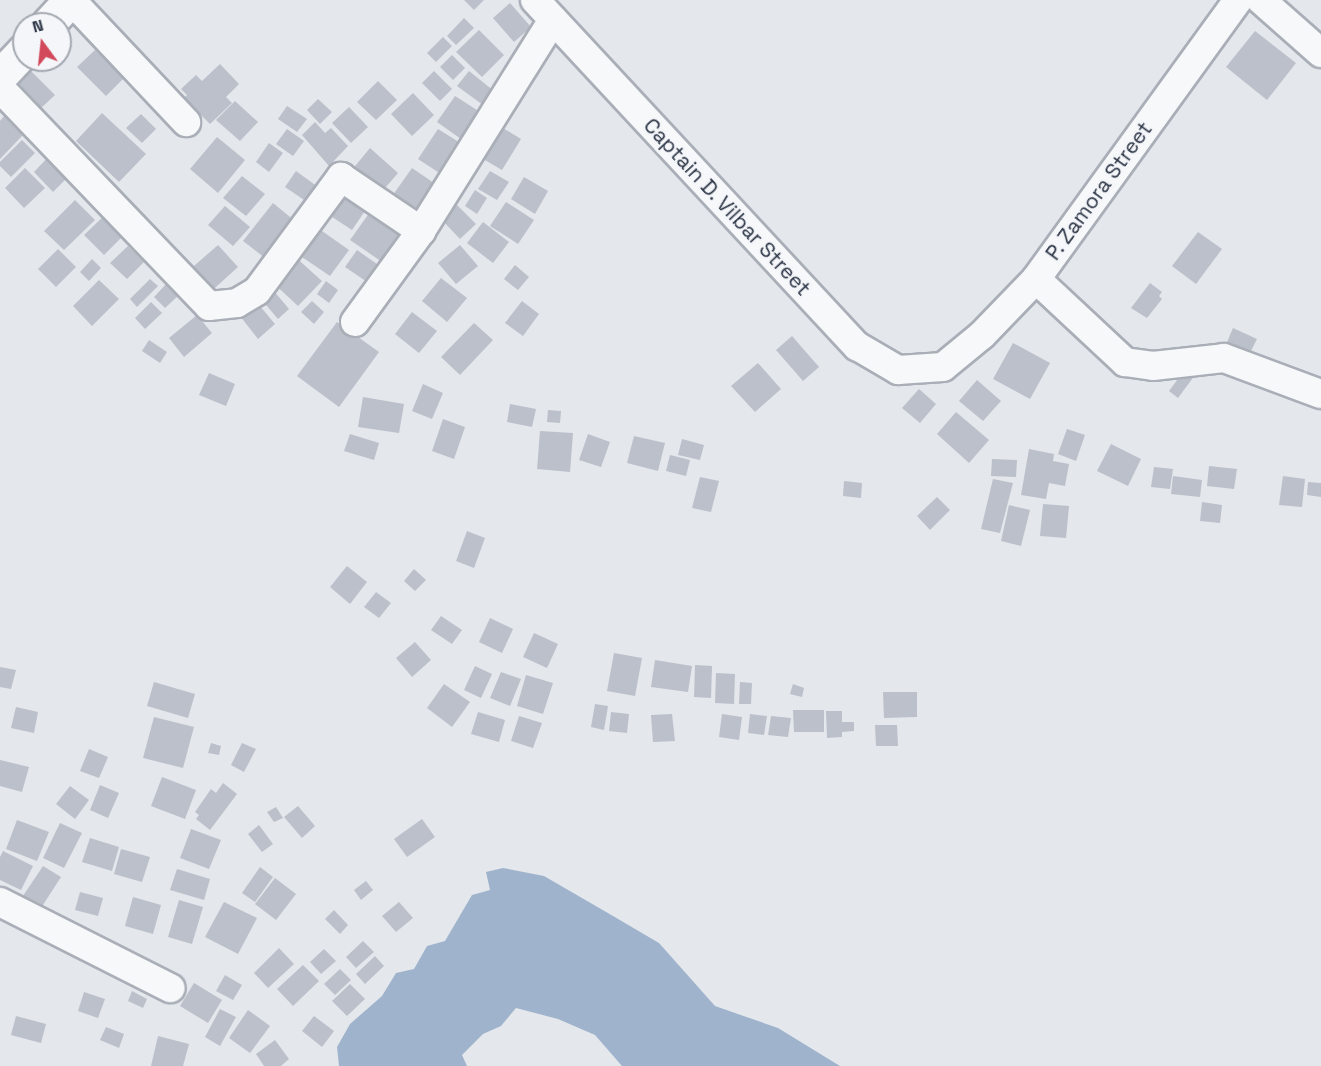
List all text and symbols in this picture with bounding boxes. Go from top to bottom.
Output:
north arrow [12,12,72,72]
text: N [30,15,46,38]
street label: Captain D. Vilbar Street [638,113,816,301]
street label: P. Zamora Street [1040,117,1158,265]

